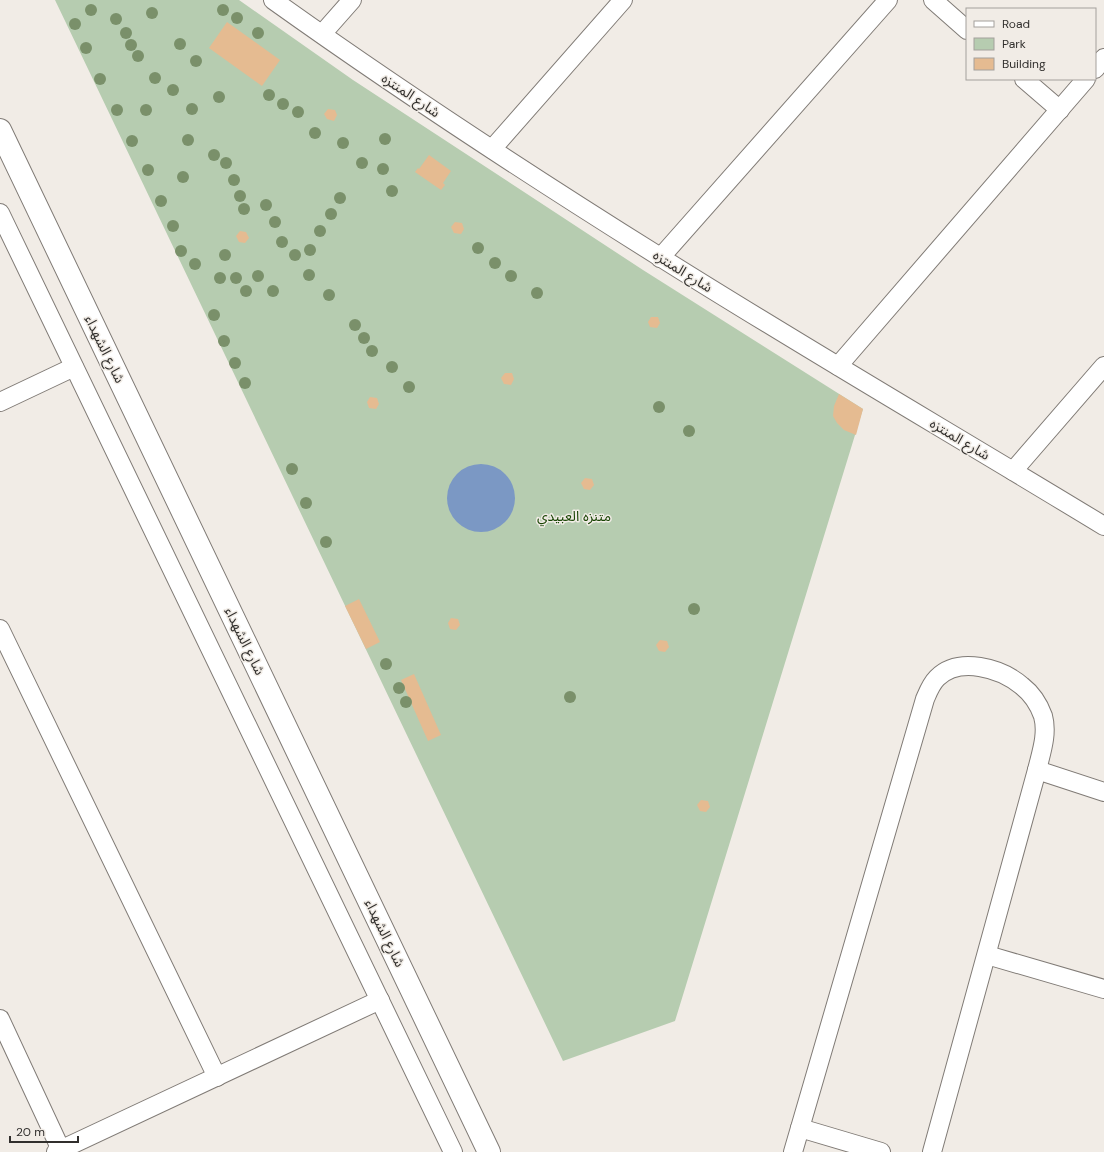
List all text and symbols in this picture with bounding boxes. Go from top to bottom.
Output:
legend [966,8,1096,80]
text: Road [1002,16,1030,32]
text: Park [1002,36,1026,52]
text: Building [1002,56,1046,72]
street label: شارع المنتزه [377,69,444,123]
street label: شارع المنتزه [649,246,716,298]
street label: شارع الشهداء [79,312,129,387]
street label: شارع المنتزه [926,414,993,466]
park label: متنزه العبيدي [537,507,611,527]
street label: شارع الشهداء [219,604,269,679]
street label: شارع الشهداء [359,896,409,971]
scale bar [10,1118,78,1144]
text: 20 m [16,1124,45,1140]

